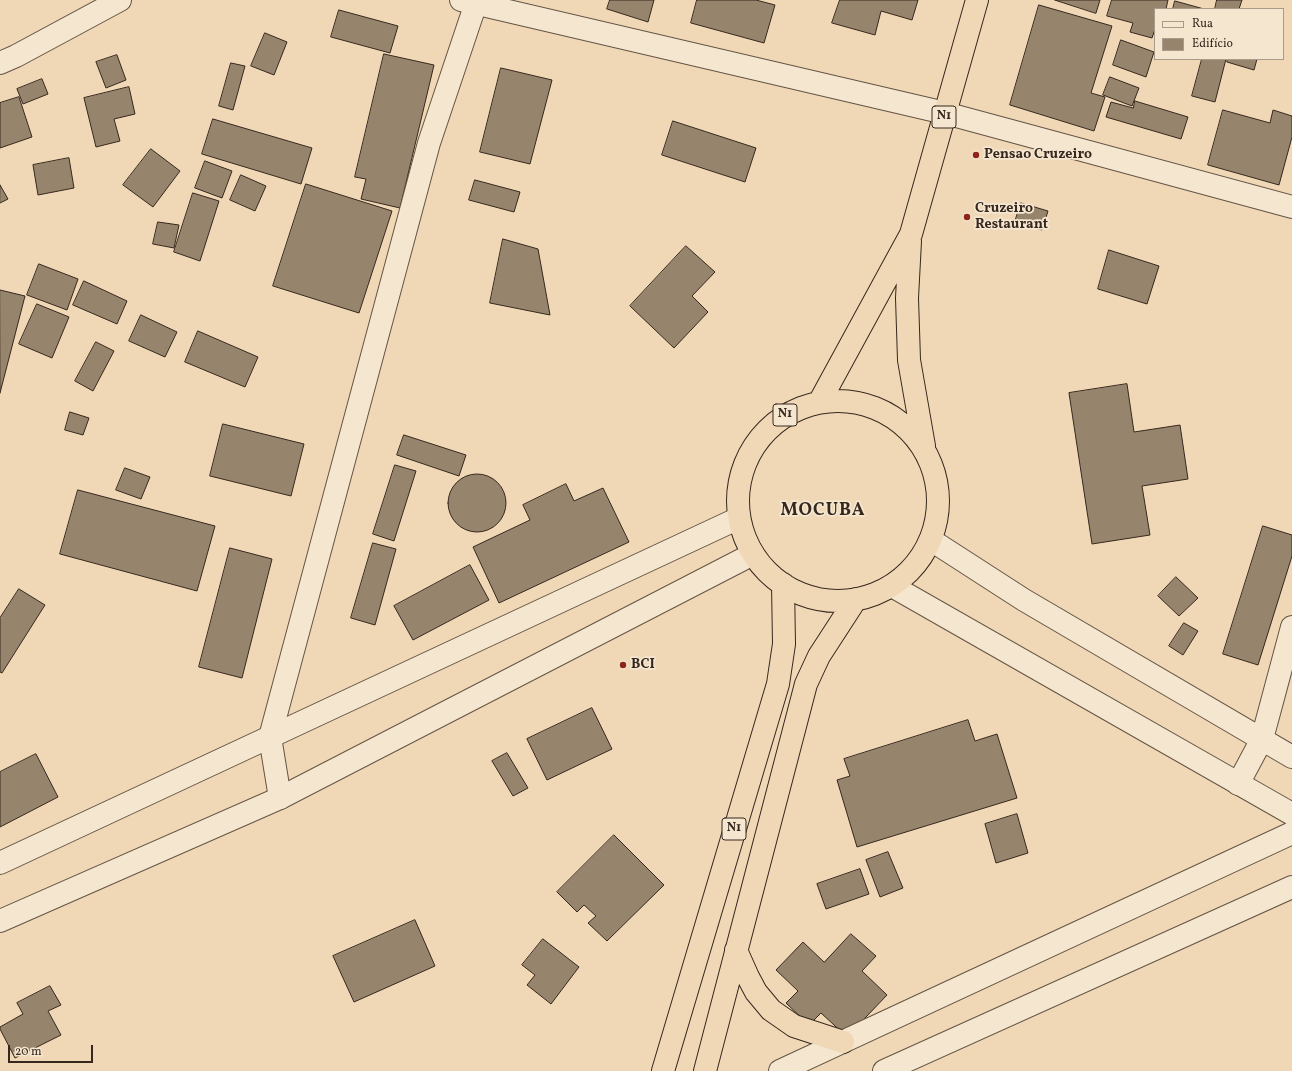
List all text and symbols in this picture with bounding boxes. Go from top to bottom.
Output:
legend [1154,8,1284,60]
text: Rua [1192,16,1213,32]
text: Edifício [1192,36,1233,52]
road number: N1 [932,106,956,128]
place label: Pensao Cruzeiro [984,147,1092,163]
marker: Pensao Cruzeiro [971,150,981,160]
place label: Cruzeiro Restaurant [975,201,1048,234]
marker: Cruzeiro Restaurant [962,212,972,222]
road number: N1 [773,404,797,426]
district label: MOCUBA [780,501,866,523]
place label: BCI [631,657,655,673]
marker: BCI [618,660,628,670]
road number: N1 [722,818,746,840]
scale bar [10,1037,95,1063]
text: 20 m [15,1044,42,1060]

